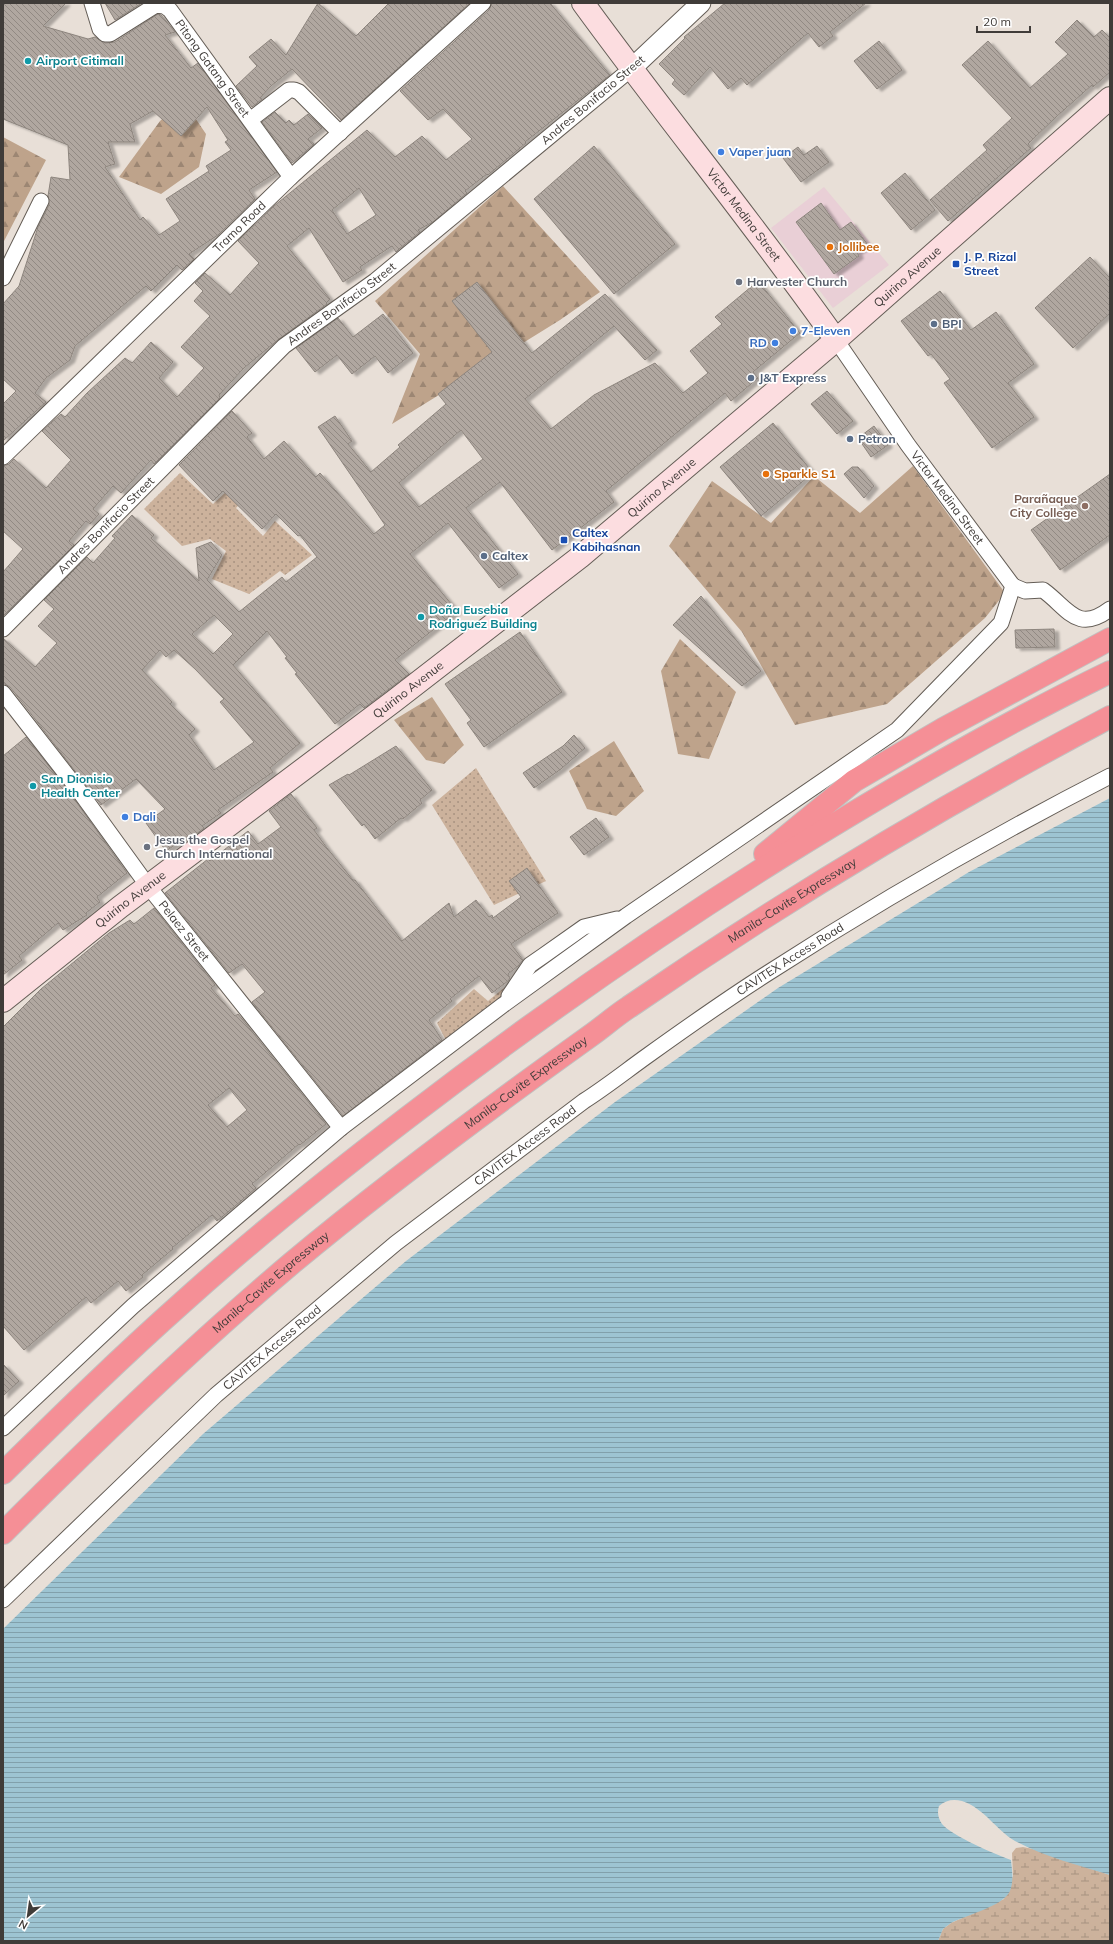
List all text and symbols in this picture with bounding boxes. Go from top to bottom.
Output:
scale bar [977,8,1030,34]
text: 20 m [983,14,1011,29]
street label: Pitong Gatang Street [172,16,253,120]
street label: Andres Bonifacio Street [538,52,648,147]
place label: Airport Citimall [36,53,124,68]
marker: Airport Citimall [23,56,33,66]
place label: Vaper juan [728,144,791,159]
marker: Vaper juan [716,147,726,157]
street label: Victor Medina Street [704,165,784,264]
street label: Tramo Road [210,198,269,256]
place label: Jollibee [838,239,880,254]
marker: Jollibee [825,242,835,252]
street label: Quirino Avenue [870,243,944,310]
place label: J. P. Rizal Street [964,249,1016,278]
street label: Andres Bonifacio Street [284,259,399,348]
marker: J. P. Rizal Street [951,259,961,269]
place label: Harvester Church [747,274,847,289]
marker: Harvester Church [734,277,744,287]
place label: BPI [942,316,962,331]
marker: BPI [929,319,939,329]
place label: 7-Eleven [801,323,850,338]
marker: 7-Eleven [788,326,798,336]
place label: RD [749,335,767,350]
marker: RD [770,338,780,348]
place label: J&T Express [759,370,826,385]
marker: J&T Express [746,373,756,383]
place label: Petron [858,431,896,446]
marker: Petron [845,434,855,444]
street label: Victor Medina Street [908,448,987,547]
street label: Quirino Avenue [624,454,699,521]
place label: Sparkle S1 [774,466,836,481]
marker: Sparkle S1 [761,469,771,479]
street label: Andres Bonifacio Street [54,473,157,577]
place label: Parañaque City College [1009,491,1077,520]
marker: Parañaque City College [1080,501,1090,511]
place label: Caltex Kabihasnan [572,525,641,554]
marker: Caltex Kabihasnan [559,535,569,545]
place label: Caltex [492,548,529,563]
marker: Caltex [479,551,489,561]
place label: Doña Eusebia Rodriguez Building [429,602,537,631]
marker: Doña Eusebia Rodriguez Building [416,612,426,622]
street label: Quirino Avenue [370,658,446,721]
place label: San Dionisio Health Center [41,771,120,800]
marker: San Dionisio Health Center [28,781,38,791]
place label: Dali [133,809,156,824]
marker: Dali [120,812,130,822]
place label: Jesus the Gospel Church International [155,832,273,861]
marker: Jesus the Gospel Church International [142,842,152,852]
street label: Manila–Cavite Expressway [725,854,860,946]
street label: Quirino Avenue [92,867,169,931]
street label: Pelaez Street [156,897,213,964]
street label: CAVITEX Access Road [733,919,846,999]
street label: Manila–Cavite Expressway [461,1032,591,1132]
street label: CAVITEX Access Road [471,1102,579,1189]
street label: Manila–Cavite Expressway [209,1227,332,1336]
street label: CAVITEX Access Road [219,1301,324,1393]
north arrow [8,1896,48,1936]
text: N [16,1917,30,1933]

